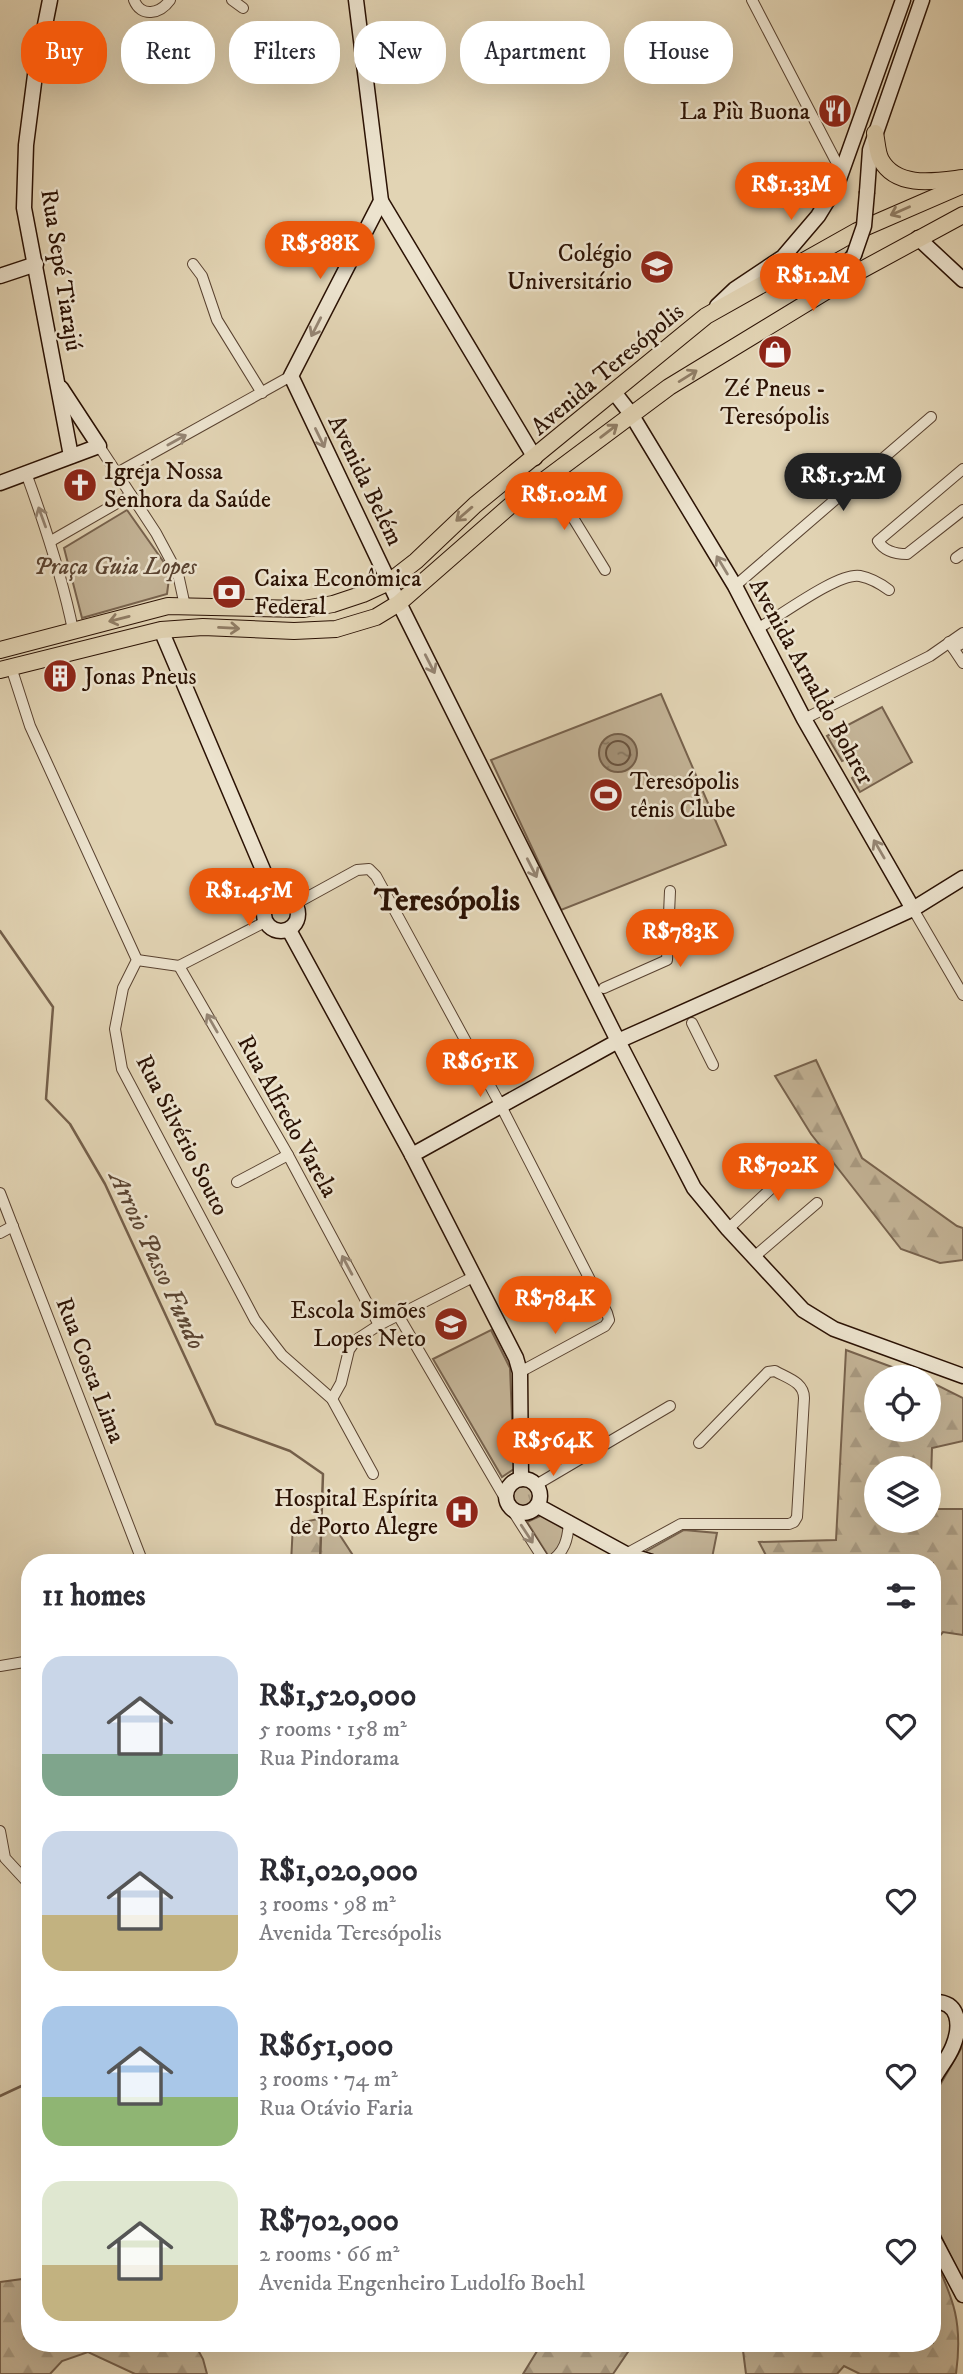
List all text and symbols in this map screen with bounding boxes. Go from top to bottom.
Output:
chip: Buy [21,21,107,84]
chip: Rent [121,21,215,84]
chip: Filters [229,21,340,84]
chip: New [354,21,446,84]
chip: Apartment [460,21,610,84]
chip: House [624,21,733,84]
restaurant icon: La Più Buona [816,92,854,130]
place label: La Più Buona [679,97,811,127]
pin: R$1.33M [726,162,856,222]
text: R$1.33M [751,170,831,199]
street label: Rua Sepé Tiarajú [33,187,89,353]
one-way arrow [890,205,911,218]
pin: R$588K [263,222,377,281]
text: R$588K [281,229,359,258]
place label: Colégio Universitário [507,239,632,297]
school or university icon: Colégio Universitário [638,248,676,286]
pin: R$1.2M [756,254,870,313]
text: R$1.2M [776,261,850,290]
street label: Avenida Teresópolis [525,297,690,443]
one-way arrow [308,316,322,337]
shop icon: Zé Pneus - Teresópolis [756,333,794,371]
one-way arrow [677,368,697,382]
place label: Zé Pneus - Teresópolis [720,374,830,432]
street label: Avenida Belém [321,410,410,551]
one-way arrow [600,423,618,438]
one-way arrow [314,427,328,448]
one-way arrow [166,433,187,446]
pin: R$1.52M [778,454,908,513]
place label: Igreja Nossa Senhora da Saúde [104,457,271,515]
text: R$1.52M [800,461,886,490]
church icon: Igreja Nossa Senhora da Saúde [61,466,99,504]
pin: R$1.02M [499,472,629,532]
text: R$1.02M [521,480,607,509]
one-way arrow [456,506,474,522]
one-way arrow [35,507,47,529]
park label: Praça Guia Lopes [34,552,197,582]
one-way arrow [714,555,728,575]
place label: Caixa Econômica Federal [254,564,422,622]
bank icon: Caixa Econômica Federal [210,573,248,611]
street label: Avenida Arnaldo Bohrer [742,573,880,790]
one-way arrow [108,613,131,626]
one-way arrow [217,622,240,635]
one-way arrow [423,653,437,674]
building icon: Jonas Pneus [41,657,79,695]
place label: Jonas Pneus [82,662,197,692]
place label: Teresópolis tênis Clube [630,767,739,825]
sports icon: Teresópolis tênis Clube [587,776,625,814]
one-way arrow [872,840,886,860]
one-way arrow [525,857,539,878]
pin: R$1.45M [184,869,314,928]
text: R$1.45M [205,876,293,905]
district label: Teresópolis [373,881,520,921]
pin: R$783K [623,909,737,969]
text: R$783K [642,917,718,946]
one-way arrow [205,1014,219,1034]
street label: Rua Alfredo Varela [230,1030,344,1204]
pin: R$651K [423,1040,537,1099]
text: R$651K [442,1047,518,1076]
street label: Rua Silvério Souto [129,1050,235,1221]
pin: R$702K [721,1144,835,1203]
text: R$702K [738,1151,818,1180]
water label: Arroio Passo Fundo [100,1164,212,1355]
one-way arrow [339,1255,353,1276]
pin: R$784K [498,1276,612,1336]
text: R$784K [515,1284,595,1313]
street label: Rua Costa Lima [49,1293,132,1448]
place label: Escola Simões Lopes Neto [290,1296,426,1354]
school or university icon: Escola Simões Lopes Neto [432,1305,470,1343]
map controls [864,1365,941,1533]
button: locate [864,1365,941,1442]
pin: R$564K [496,1418,610,1478]
text: R$564K [513,1426,593,1455]
button: layers [864,1456,941,1533]
place label: Hospital Espírita de Porto Alegre [274,1484,439,1542]
hospital icon: Hospital Espírita de Porto Alegre [443,1493,481,1531]
one-way arrow [520,1524,535,1543]
icon: filters [882,1577,920,1615]
text: 11 homes [42,1578,146,1615]
text: R$1,520,000 [259,1678,416,1715]
icon: home [98,1684,182,1768]
icon: heart [882,1707,920,1745]
text: 5 rooms · 158 m² [259,1715,407,1744]
text: Rua Pindorama [259,1744,399,1773]
text: R$1,020,000 [259,1853,418,1890]
icon: home [98,1859,182,1943]
icon: heart [882,1882,920,1920]
text: 3 rooms · 98 m² [259,1890,396,1919]
text: Avenida Teresópolis [259,1919,442,1948]
text: R$651,000 [259,2028,393,2065]
icon: home [98,2034,182,2118]
icon: heart [882,2057,920,2095]
text: 3 rooms · 74 m² [259,2065,398,2094]
text: Rua Otávio Faria [259,2094,413,2123]
text: R$702,000 [259,2203,399,2240]
icon: home [98,2209,182,2293]
icon: heart [882,2232,920,2270]
text: 2 rooms · 66 m² [259,2240,399,2269]
text: Avenida Engenheiro Ludolfo Boehl [259,2269,585,2298]

